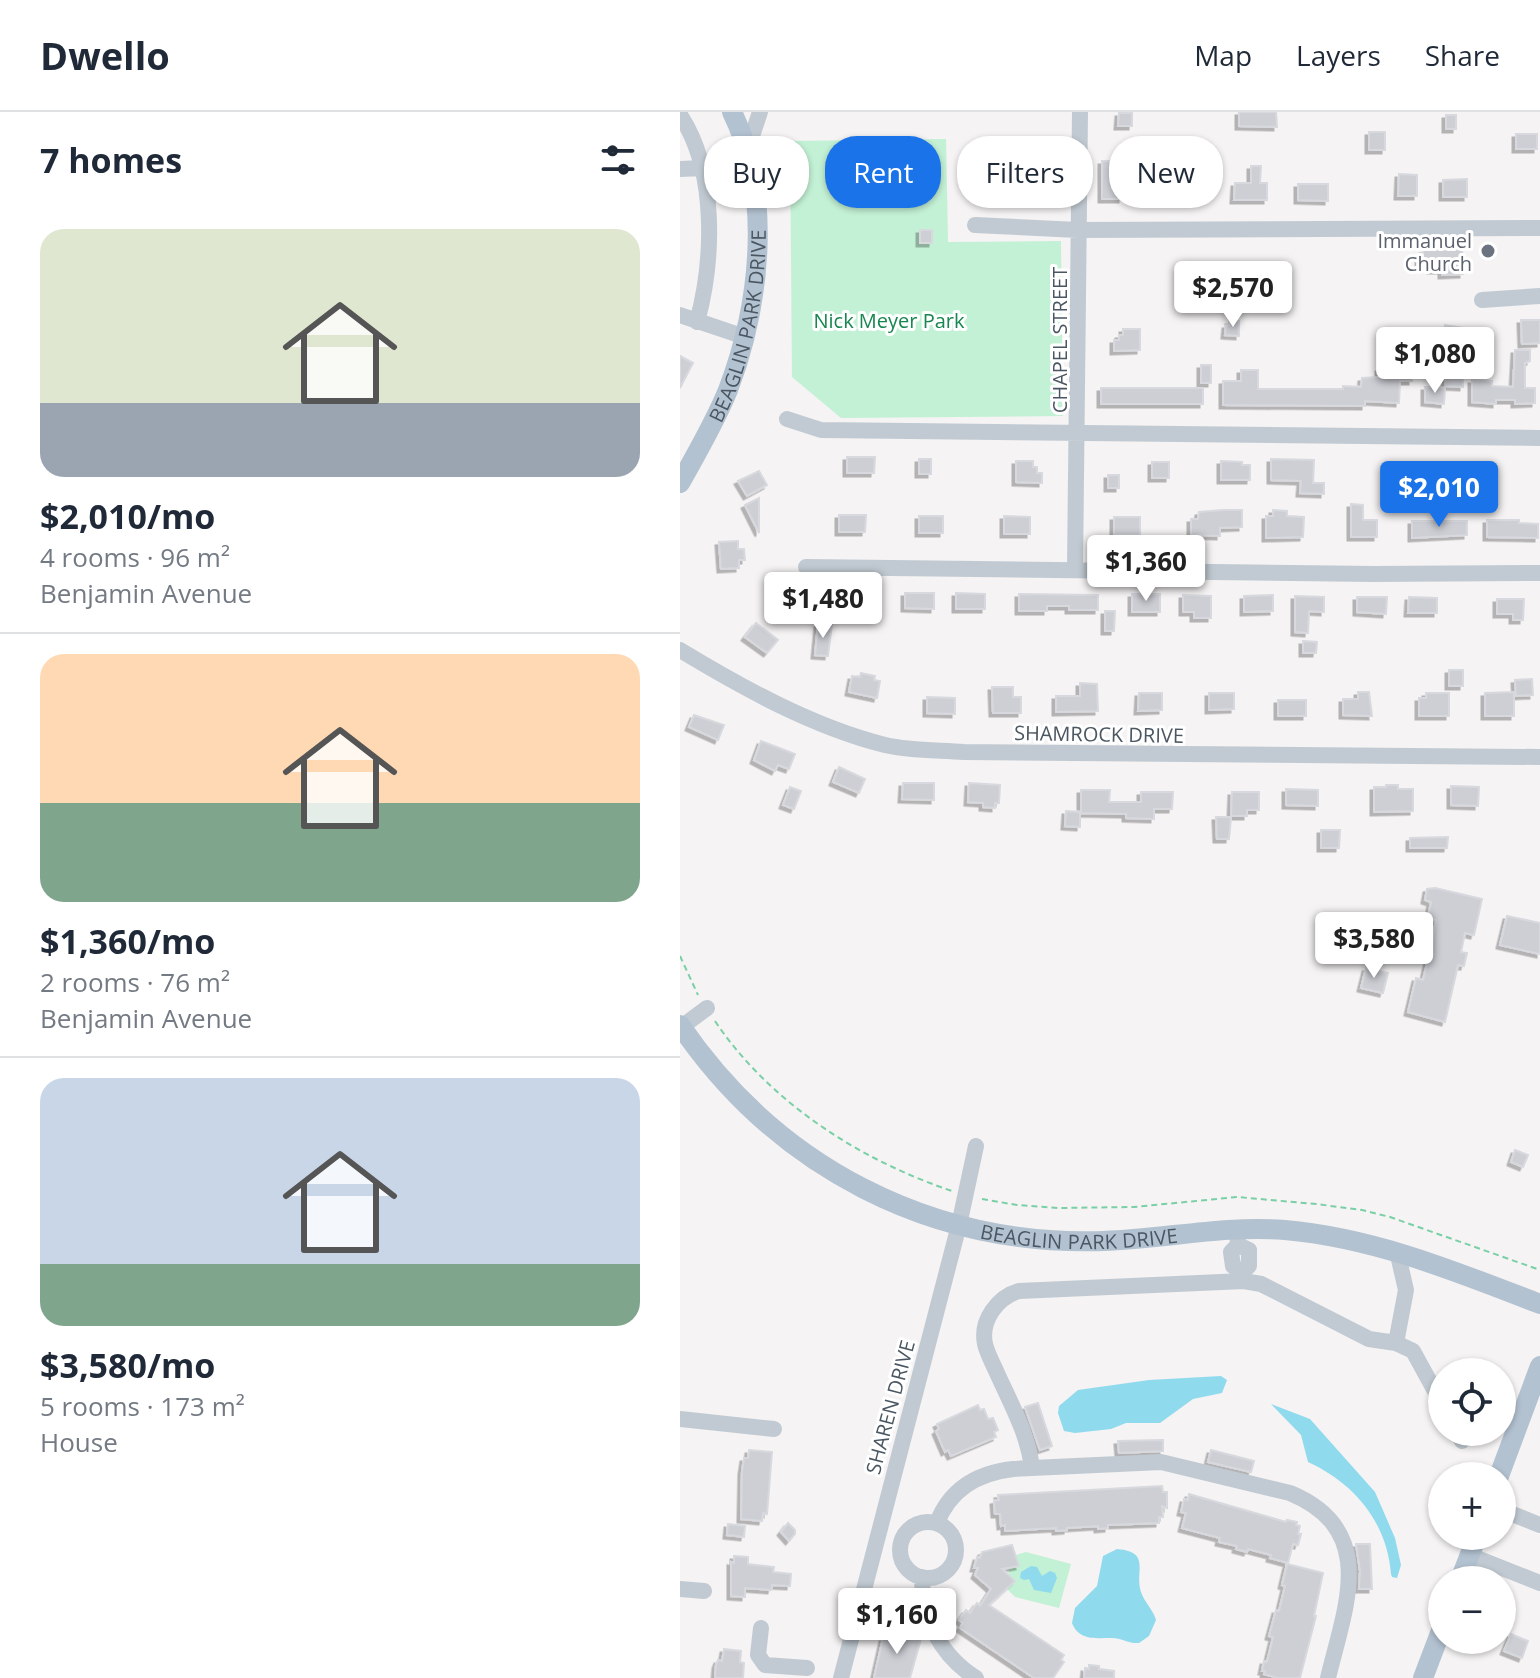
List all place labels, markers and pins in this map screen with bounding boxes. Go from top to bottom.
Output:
place label: Immanuel Church [1377,227,1472,277]
marker: Immanuel Church [1479,242,1497,260]
pin: $2,570 [1168,261,1298,329]
pin: $1,080 [1370,327,1500,395]
pin: $2,010 [1374,461,1504,529]
pin: $1,360 [1081,535,1211,603]
pin: $1,480 [758,572,888,640]
pin: $3,580 [1309,912,1439,980]
pin: $1,160 [832,1588,962,1656]

